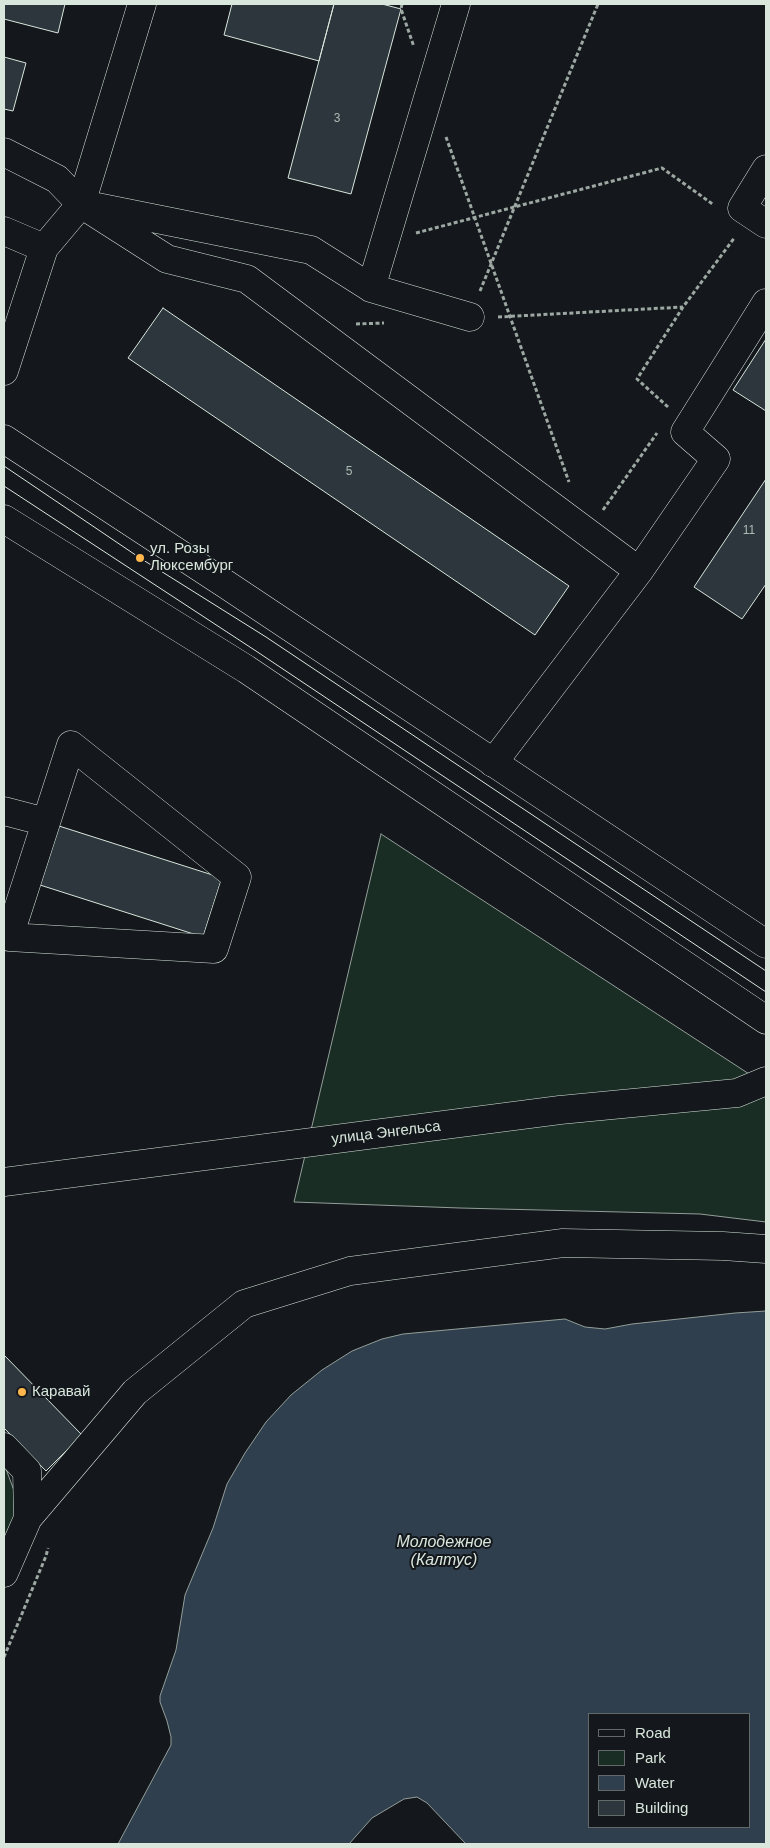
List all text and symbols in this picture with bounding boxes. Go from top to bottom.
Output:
house number: 3 [334,112,340,126]
house number: 5 [346,465,352,479]
house number: 11 [743,524,755,538]
place label: ул. Розы Люксембург [150,540,233,575]
marker: ул. Розы Люксембург [134,552,146,564]
street label: улица Энгельса [330,1117,442,1149]
place label: Каравай [32,1383,90,1401]
marker: Каравай [16,1386,28,1398]
water label: Молодежное (Калтус) [397,1533,491,1571]
legend [588,1713,750,1828]
text: Road [635,1724,671,1741]
text: Park [635,1749,666,1766]
text: Water [635,1774,674,1791]
text: Building [635,1799,688,1816]

